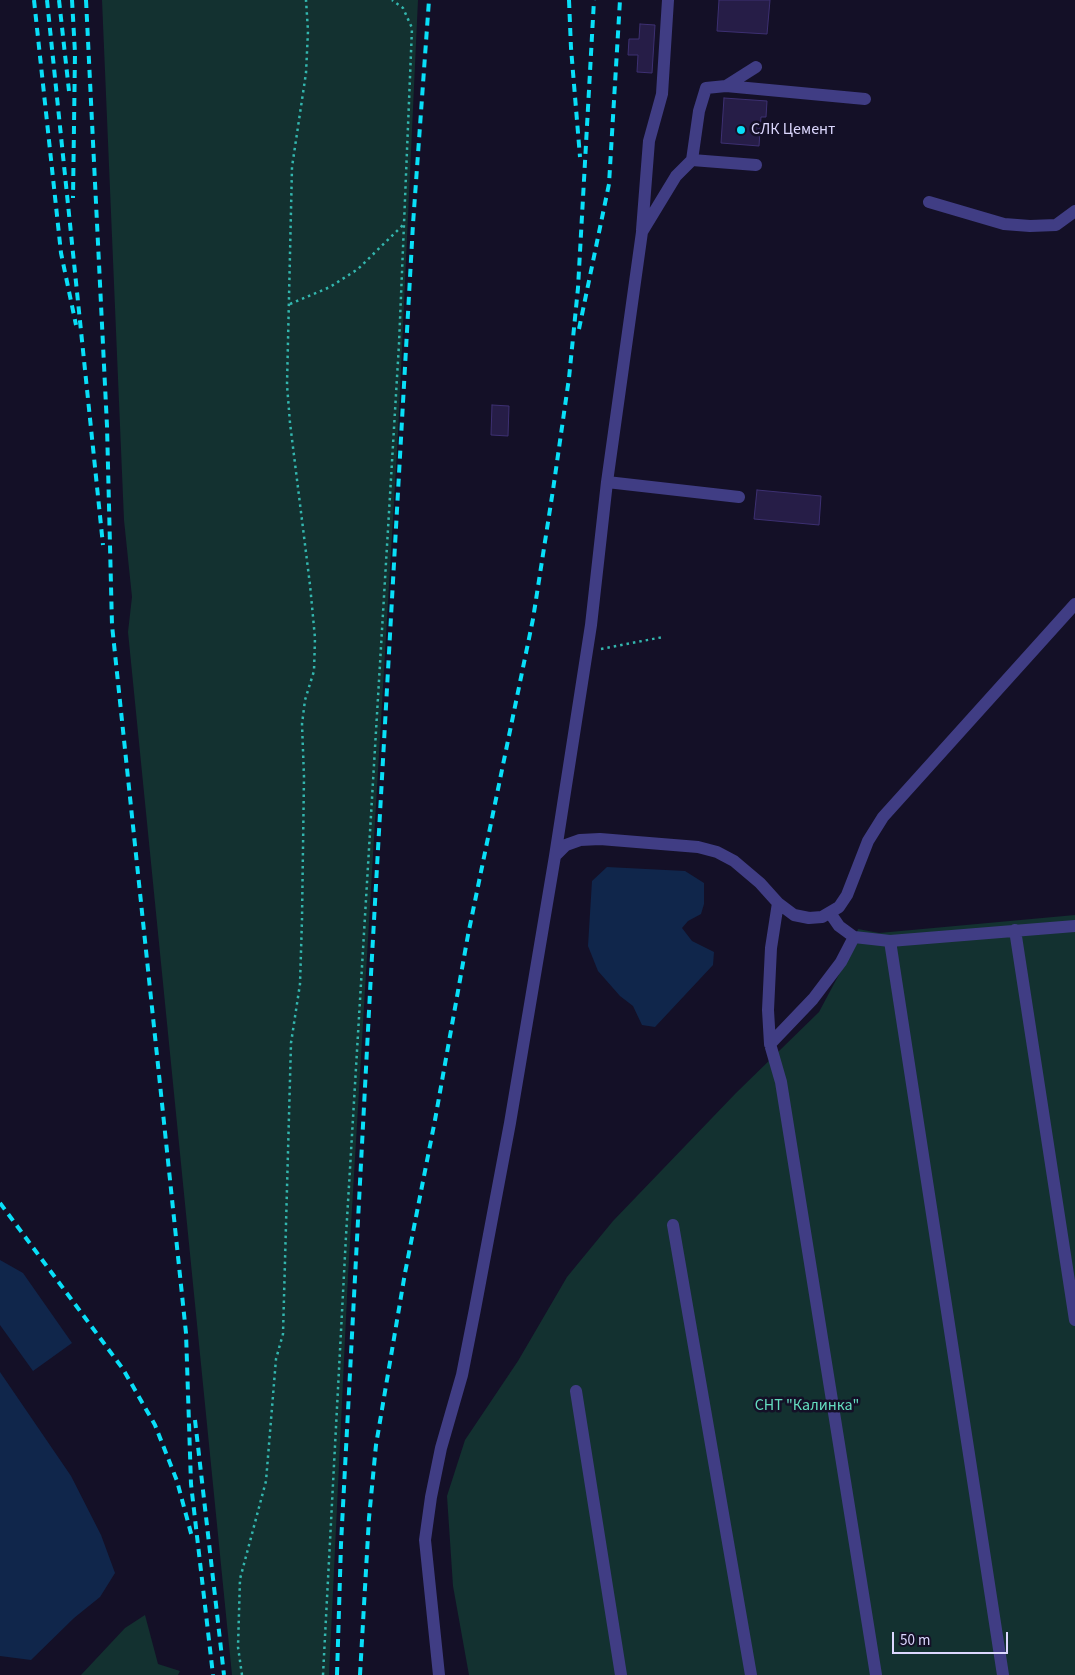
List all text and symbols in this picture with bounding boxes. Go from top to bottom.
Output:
place label: СЛК Цемент [751,120,835,140]
marker: СЛК Цемент [735,124,747,136]
park label: СНТ "Калинка" [755,1396,859,1416]
scale bar [895,1622,1011,1654]
text: 50 m [900,1630,930,1651]

